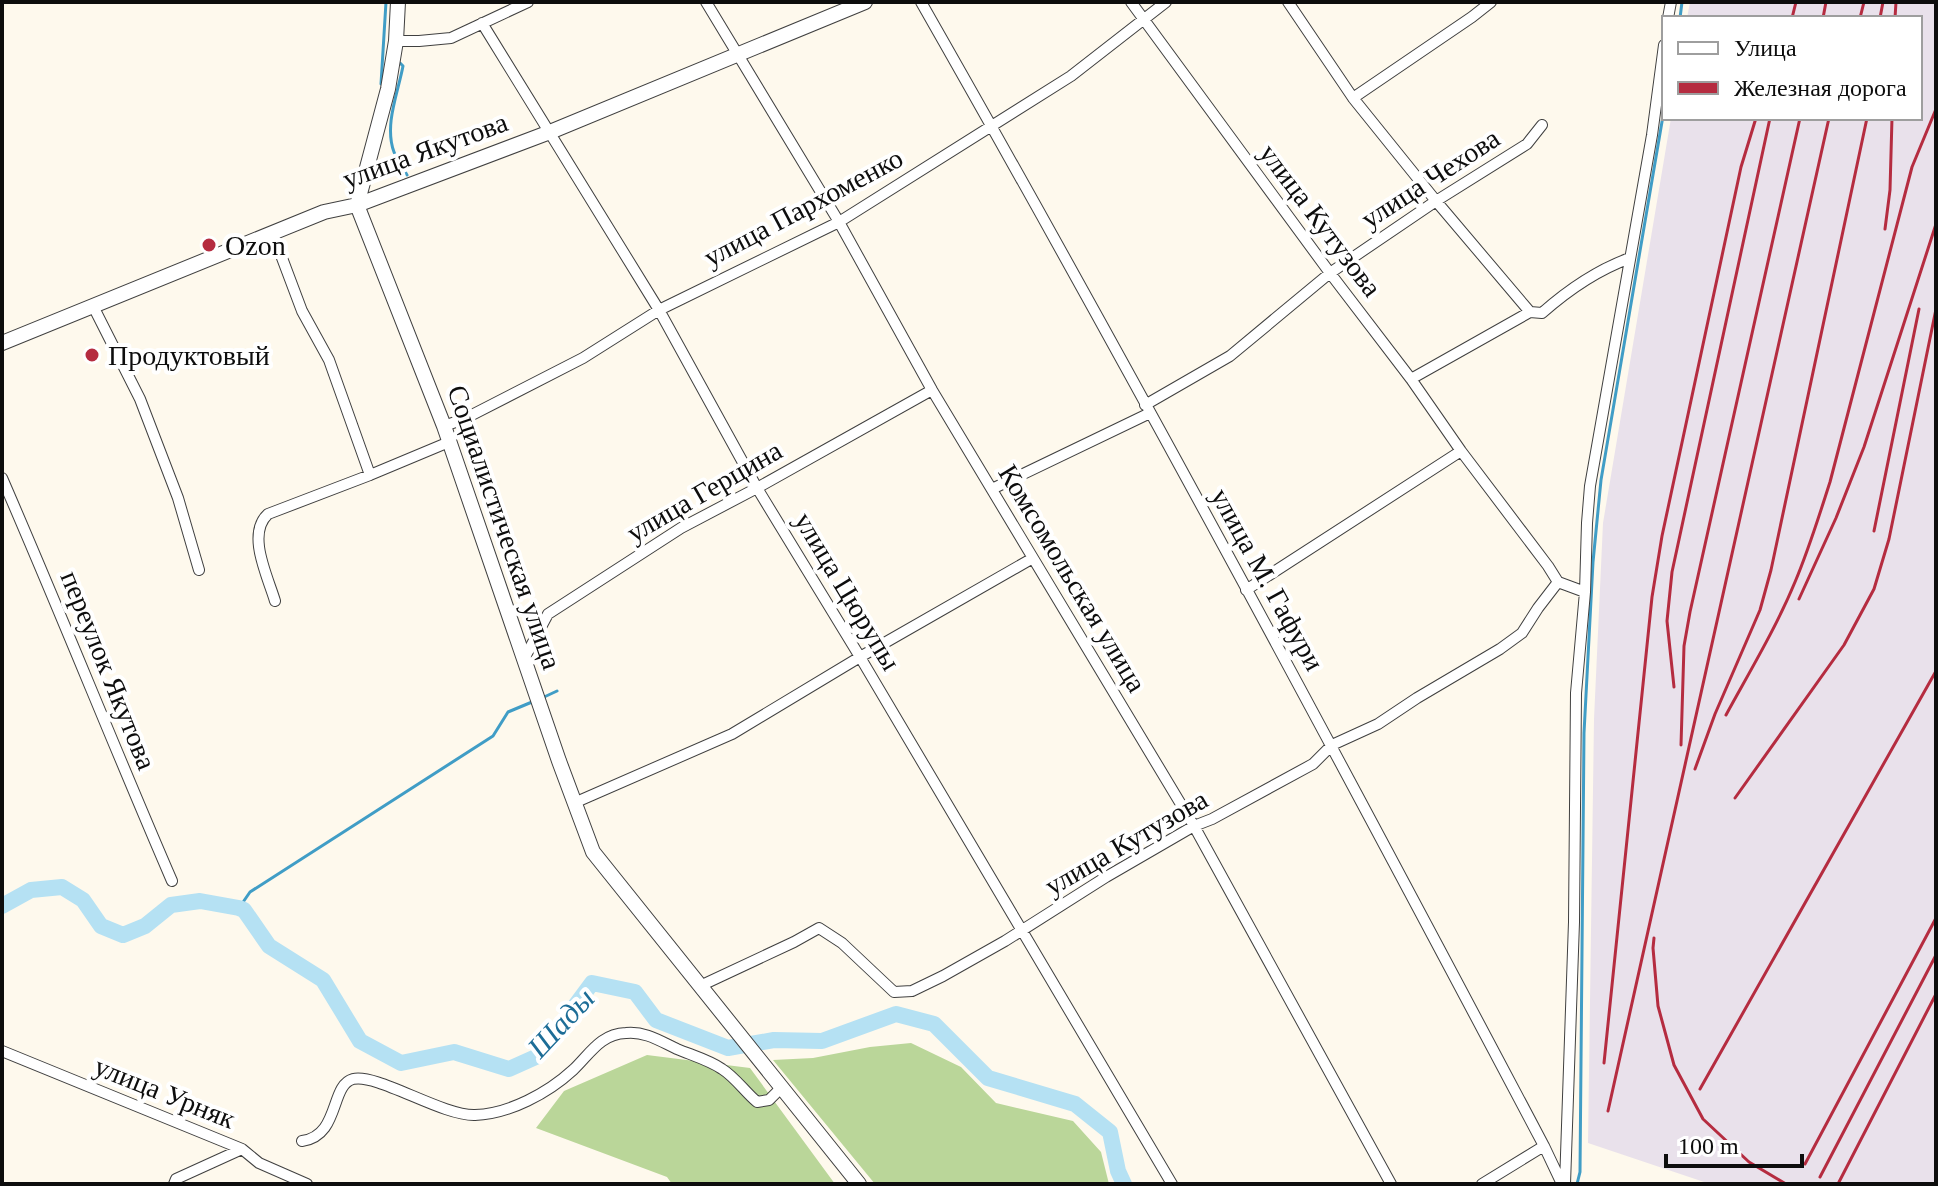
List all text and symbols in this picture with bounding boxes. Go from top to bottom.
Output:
legend [1662,16,1922,120]
text: Улица [1734,35,1797,61]
text: Железная дорога [1734,75,1907,101]
street label: улица Якутова [339,106,512,195]
street label: улица Чехова [1355,122,1506,235]
street label: улица Кутузова [1253,138,1388,303]
street label: улица Пархоменко [699,142,908,273]
place label: Ozon [225,230,286,261]
marker: Ozon [200,236,218,254]
place label: Продуктовый [108,340,270,371]
marker: Продуктовый [83,346,101,364]
street label: Социалистическая улица [441,381,568,674]
street label: улица Герцина [621,434,788,548]
street label: Комсомольская улица [992,459,1153,698]
street label: улица М. Гафури [1205,483,1330,676]
street label: улица Цюрупы [788,507,907,676]
street label: переулок Якутова [55,566,163,775]
street label: улица Кутузова [1039,783,1214,902]
water label: Шады [520,981,601,1065]
street label: улица Урняк [90,1050,240,1135]
scale bar [1666,1118,1802,1168]
text: 100 m [1678,1133,1739,1159]

